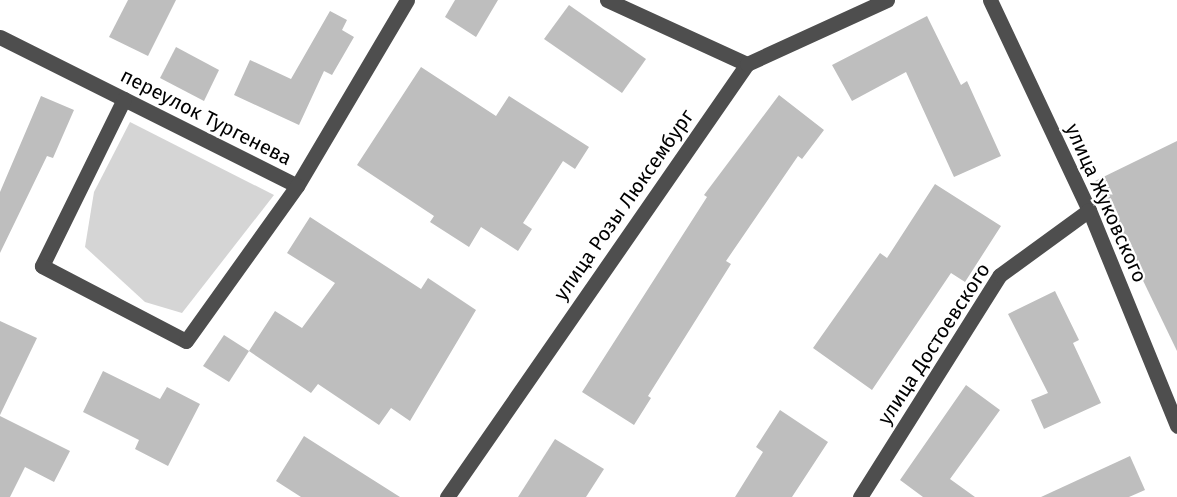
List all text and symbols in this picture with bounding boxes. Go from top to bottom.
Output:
street label: переулок Тургенева [116,63,296,171]
street label: улица Розы Люксембург [549,105,699,305]
street label: улица Жуковского [1060,120,1152,286]
street label: улица Достоевского [873,259,995,429]

